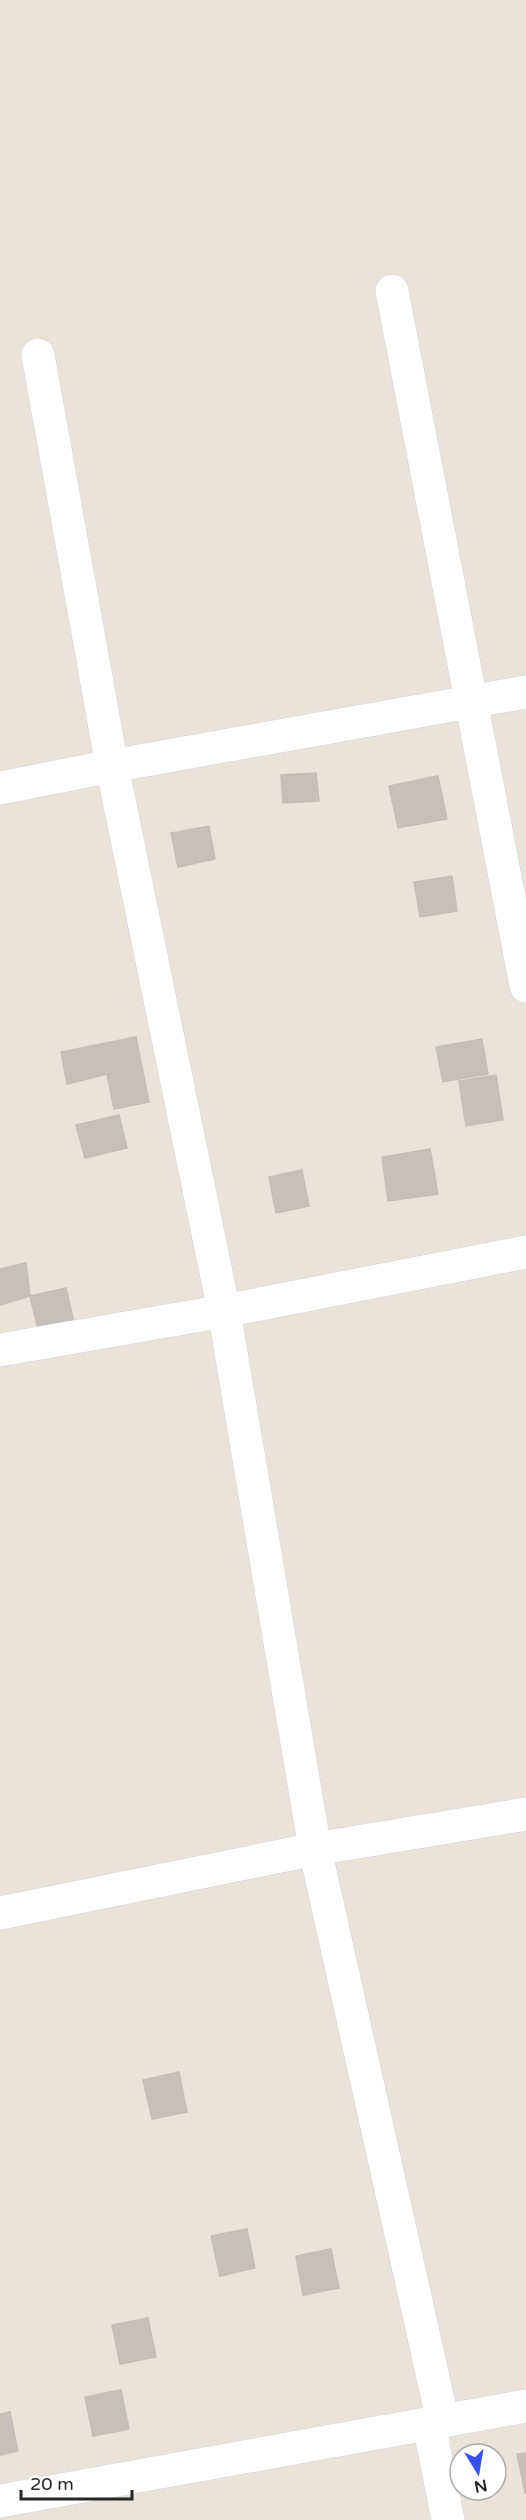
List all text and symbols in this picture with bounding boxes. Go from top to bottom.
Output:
north arrow [448,2442,508,2502]
scale bar [21,2463,132,2501]
text: 20 m [30,2473,74,2495]
text: N [472,2475,489,2497]

